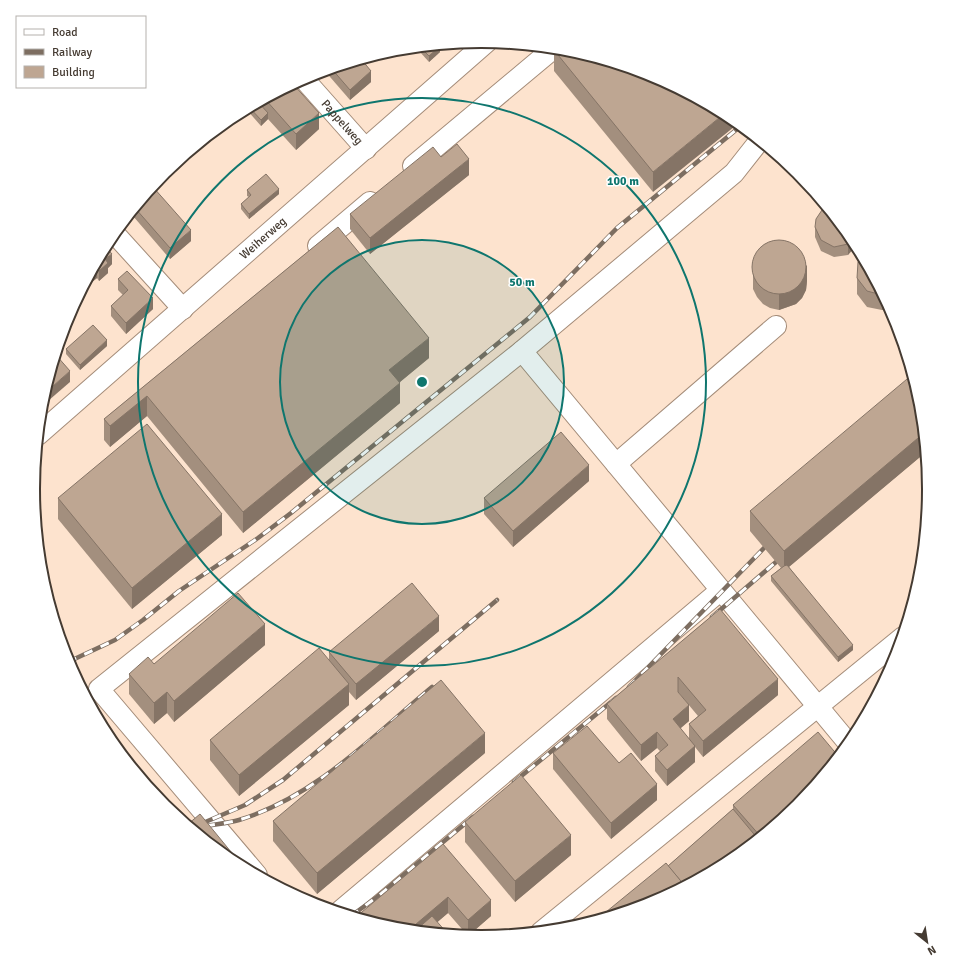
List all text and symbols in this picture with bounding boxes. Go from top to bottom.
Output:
legend [16,16,146,88]
text: Road [52,25,78,40]
text: Railway [52,45,92,60]
text: Building [52,65,95,80]
street label: Pappelweg [318,96,366,148]
text: 100 m [607,174,639,189]
street label: Weiherweg [237,214,289,262]
text: 50 m [509,275,535,290]
centre of rings [415,375,429,389]
north arrow [907,922,947,962]
text: N [925,943,938,958]

